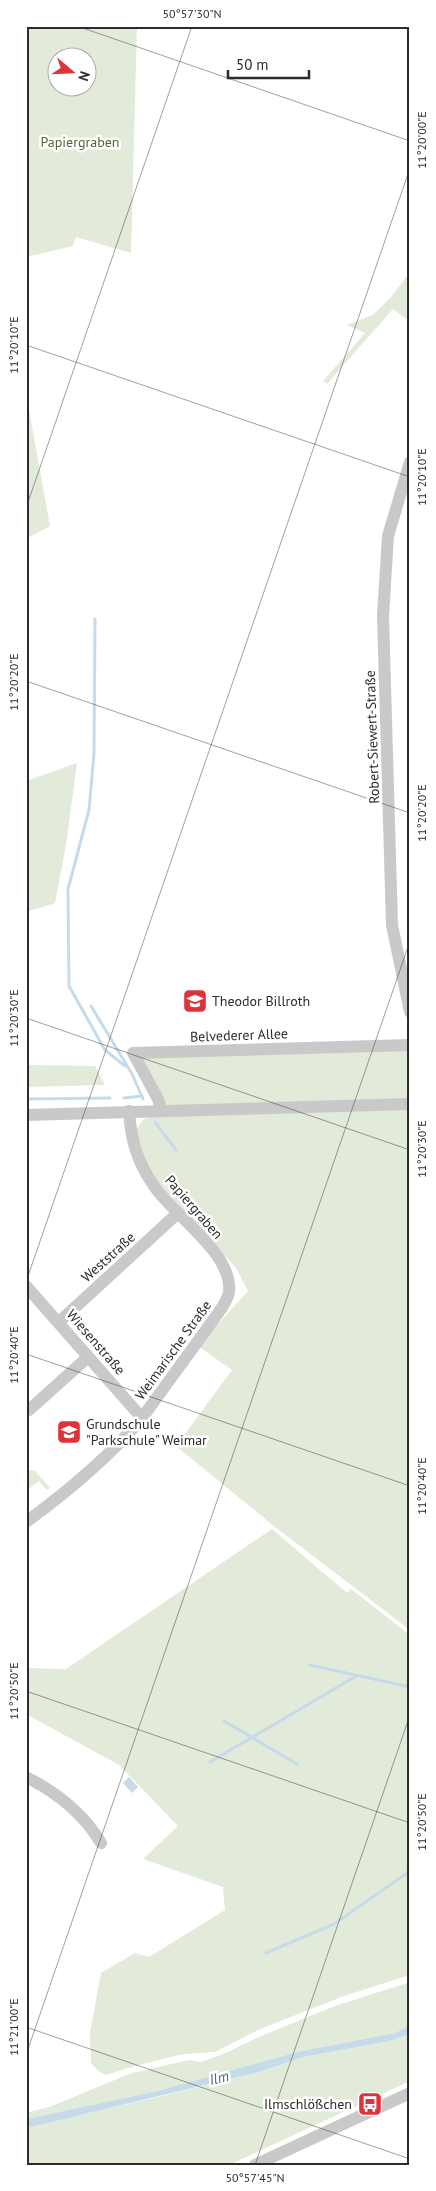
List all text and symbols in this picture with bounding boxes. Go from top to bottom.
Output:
text: 50°57'30"N [162,6,222,21]
north arrow [48,48,98,98]
scale bar [228,48,310,80]
text: 50 m [236,55,269,74]
text: N [74,69,94,84]
text: 11°20'00"E [414,111,429,169]
park label: Papiergraben [40,133,120,151]
text: 11°20'10"E [6,316,21,374]
text: 11°20'10"E [414,448,429,506]
text: 11°20'20"E [6,653,21,711]
street label: Robert-Siewert-Straße [361,670,383,804]
text: 11°20'20"E [414,784,429,842]
school or university icon: Theodor Billroth [182,988,208,1014]
text: 11°20'30"E [6,989,21,1047]
place label: Theodor Billroth [212,992,310,1010]
street label: Belvederer Allee [190,1024,288,1046]
text: 11°20'30"E [414,1120,429,1178]
street label: Papiergraben [161,1171,227,1243]
street label: Weststraße [77,1228,139,1286]
street label: Weimarische Straße [131,1297,215,1403]
street label: Wiesenstraße [63,1306,129,1378]
text: 11°20'40"E [6,1326,21,1384]
place label: Grundschule "Parkschule" Weimar [86,1415,207,1449]
school or university icon: Grundschule "Parkschule" Weimar [56,1419,82,1445]
text: 11°20'40"E [414,1457,429,1515]
text: 11°20'50"E [6,1662,21,1720]
text: 11°20'50"E [414,1793,429,1851]
text: 11°21'00"E [6,1998,21,2056]
water label: Ilm [207,2066,231,2089]
bus stop icon: Ilmschlößchen [357,2091,383,2117]
place label: Ilmschlößchen [264,2095,352,2113]
text: 50°57'45"N [225,2170,285,2185]

